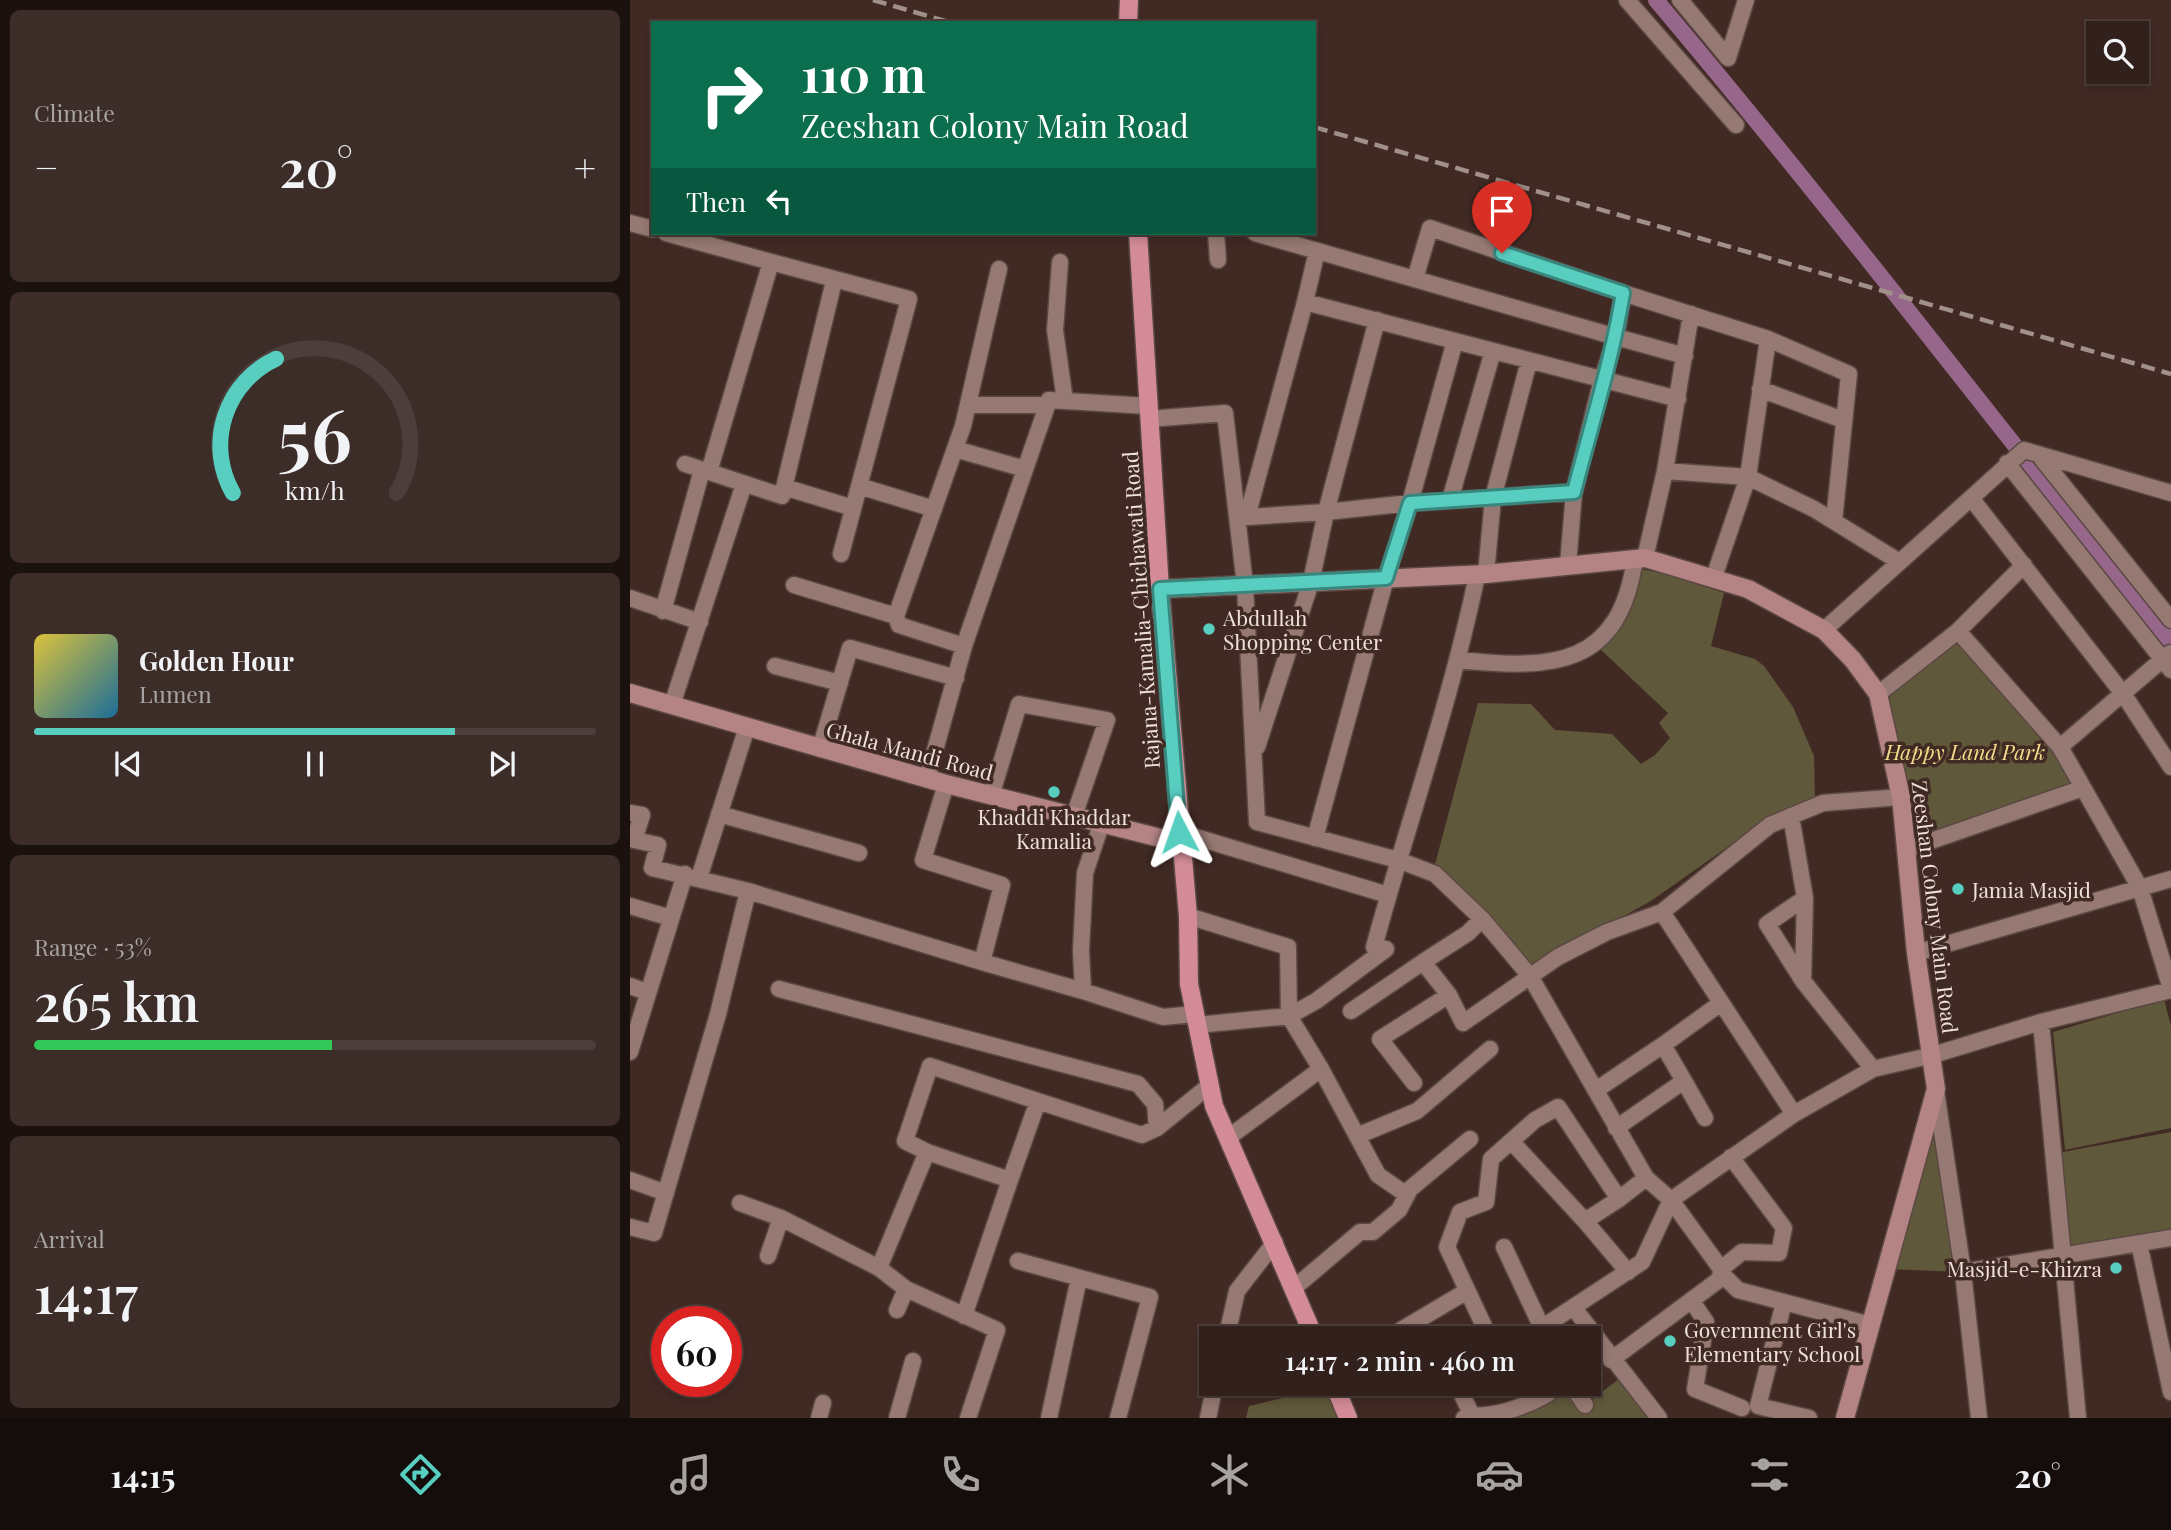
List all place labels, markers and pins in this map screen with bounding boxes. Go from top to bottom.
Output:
pin [1472,181,1532,253]
place label: Abdullah Shopping Center [1222,603,1383,655]
marker: Abdullah Shopping Center [1201,621,1217,637]
marker: Khaddi Khaddar Kamalia [1046,784,1062,800]
place label: Khaddi Khaddar Kamalia [977,802,1131,854]
place label: Jamia Masjid [1971,875,2091,903]
marker: Jamia Masjid [1950,881,1966,897]
place label: Masjid-e-Khizra [1947,1254,2103,1282]
marker: Masjid-e-Khizra [2108,1260,2124,1276]
place label: Government Girl's Elementary School [1684,1315,1860,1367]
marker: Government Girl's Elementary School [1662,1333,1678,1349]

